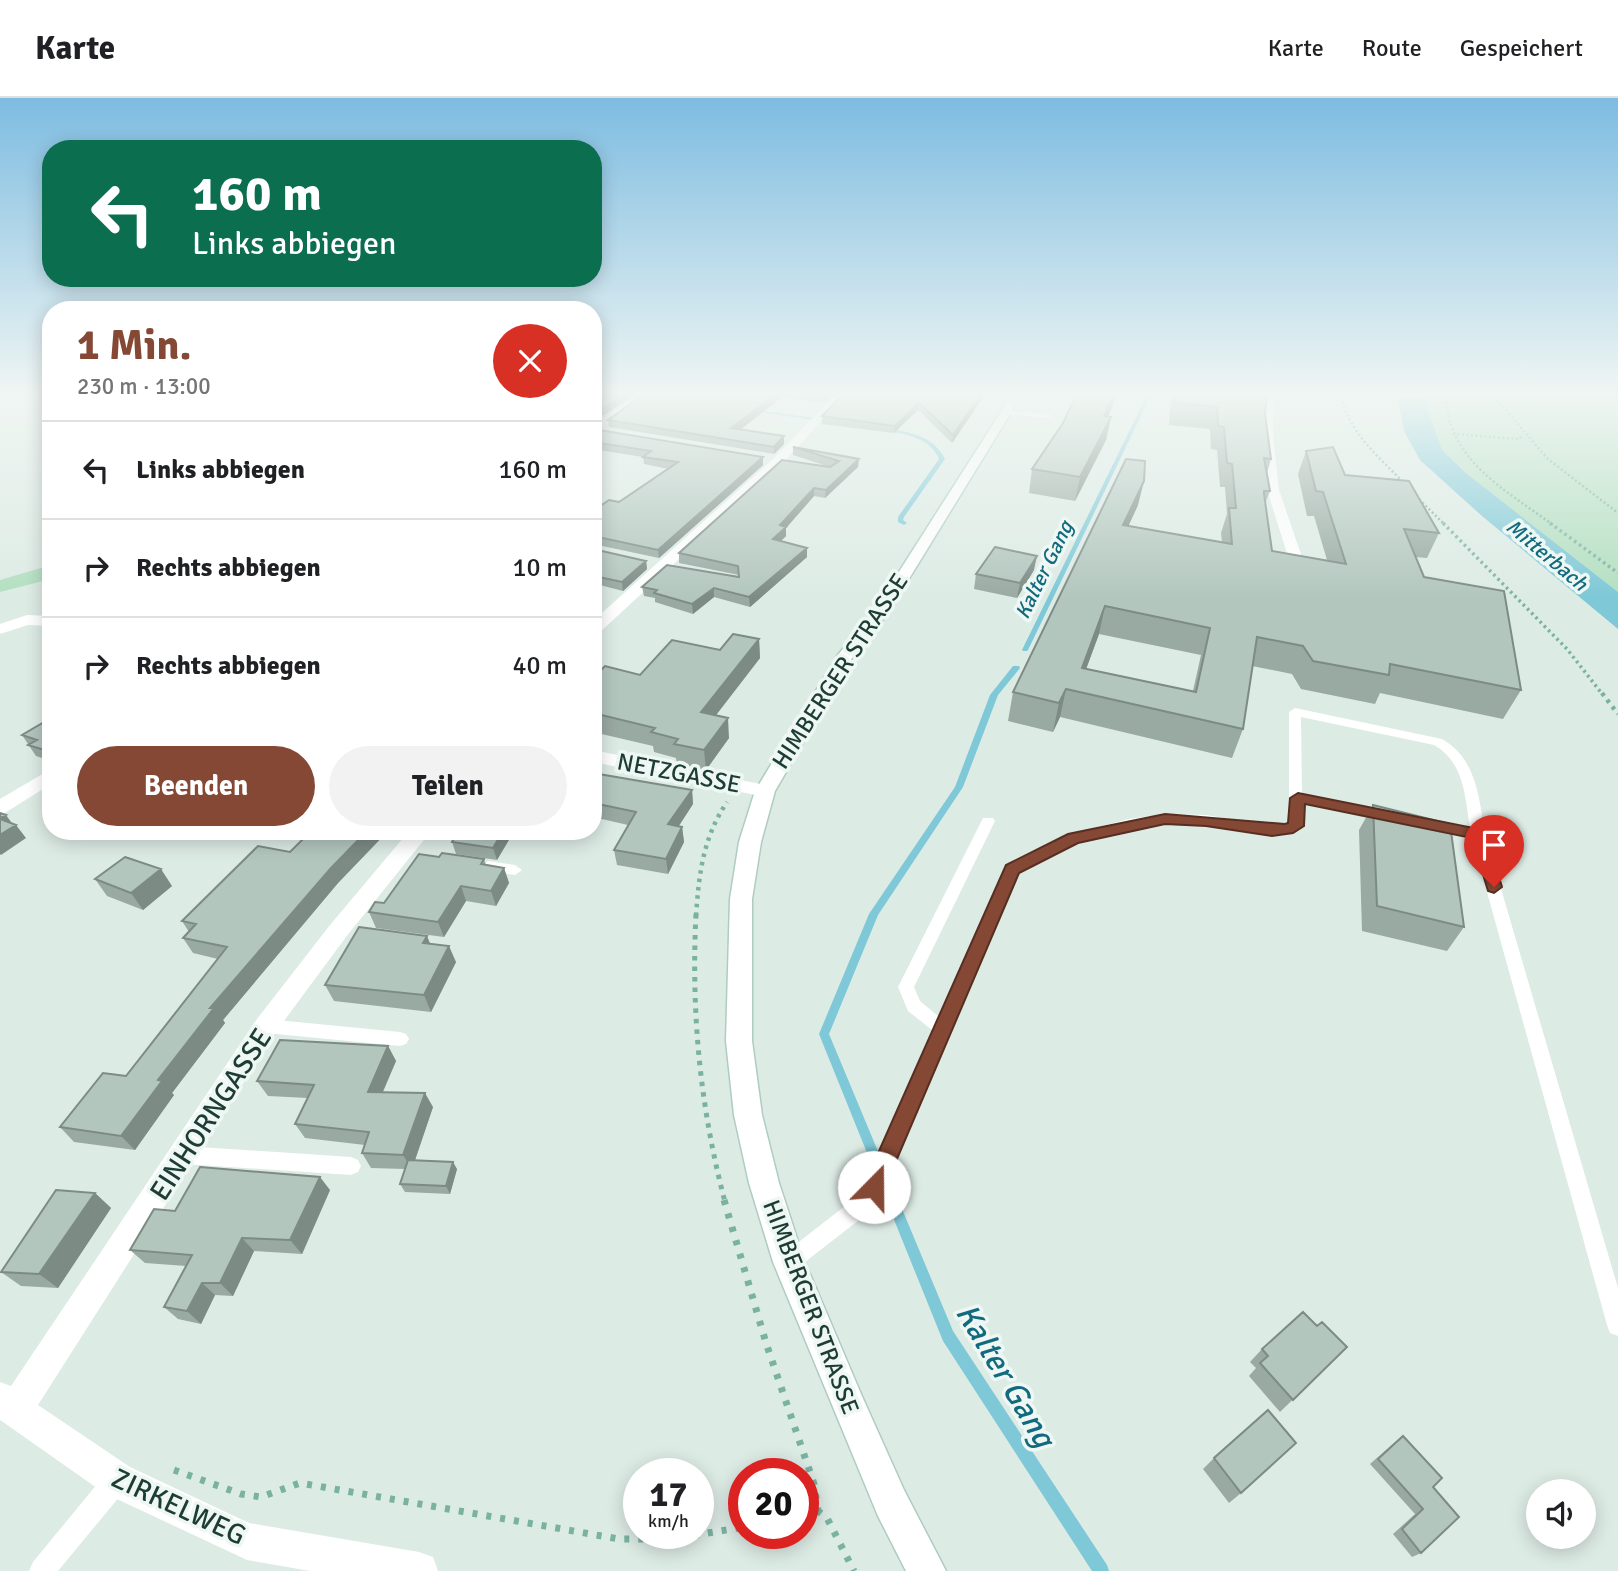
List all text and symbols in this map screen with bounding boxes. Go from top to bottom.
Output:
text: Karte [35,28,115,69]
text: Karte [1268,33,1324,63]
text: Route [1362,33,1422,63]
text: Gespeichert [1460,33,1583,63]
text: 160 m [192,164,322,224]
icon: left [77,168,168,259]
text: Links abbiegen [192,224,396,263]
text: 1 Min. [77,320,191,371]
button: close [493,324,567,398]
text: 230 m · 13:00 [77,372,211,401]
icon: left [77,451,115,489]
text: Links abbiegen [136,454,305,486]
text: 160 m [498,454,567,486]
water label: Mitterbach [1501,513,1593,597]
water label: Kalter Gang [1009,515,1080,623]
icon: right [77,549,115,587]
text: Rechts abbiegen [136,552,321,584]
text: 10 m [512,552,567,584]
street label: HIMBERGER STRASSE [766,568,914,774]
icon: right [77,647,115,685]
text: Rechts abbiegen [136,650,321,682]
text: 40 m [512,650,567,682]
button: Beenden [77,746,315,826]
button: Teilen [329,746,567,826]
street label: NETZGASSE [615,746,743,800]
pin [1464,815,1524,887]
icon: arrive [1475,826,1513,864]
street label: EINHORNGASSE [143,1022,279,1207]
position arrow [837,1150,911,1224]
street label: HIMBERGER STRASSE [756,1196,866,1418]
water label: Kalter Gang [947,1296,1065,1456]
speed limit sign: 20 [728,1458,819,1549]
street label: ZIRKELWEG [106,1461,251,1553]
text: 17 [650,1473,687,1516]
map controls [1526,1479,1596,1549]
button: sound [1526,1479,1596,1549]
text: km/h [648,1510,689,1532]

